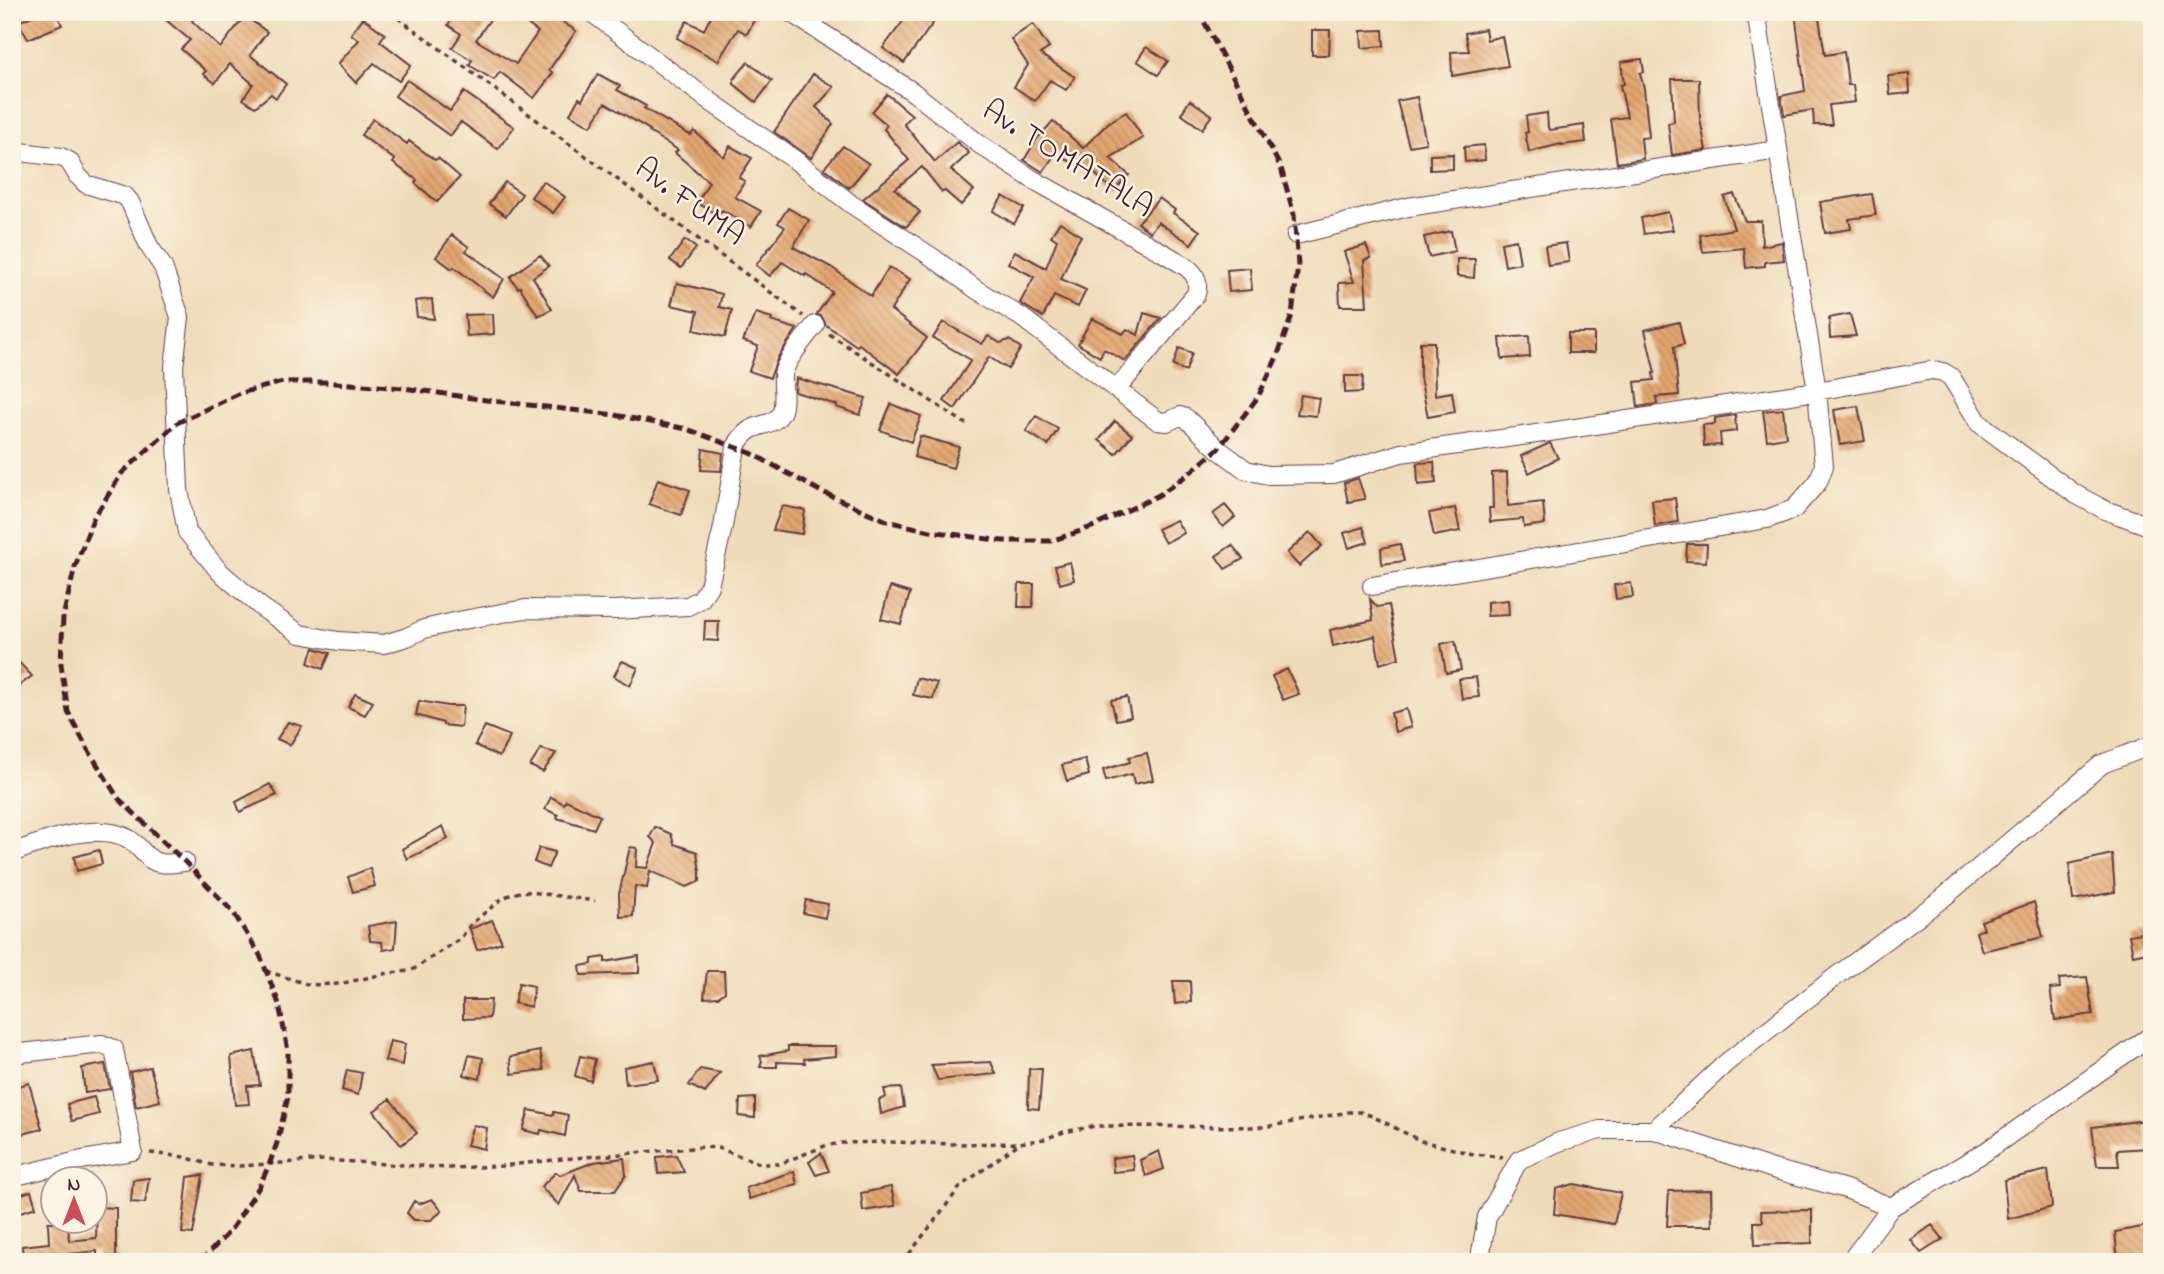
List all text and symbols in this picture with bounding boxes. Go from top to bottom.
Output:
street label: Av. TOMATALA [972,88,1162,232]
street label: Av. FUMA [624,147,754,259]
north arrow [38,1166,108,1236]
text: N [68,1172,81,1199]

